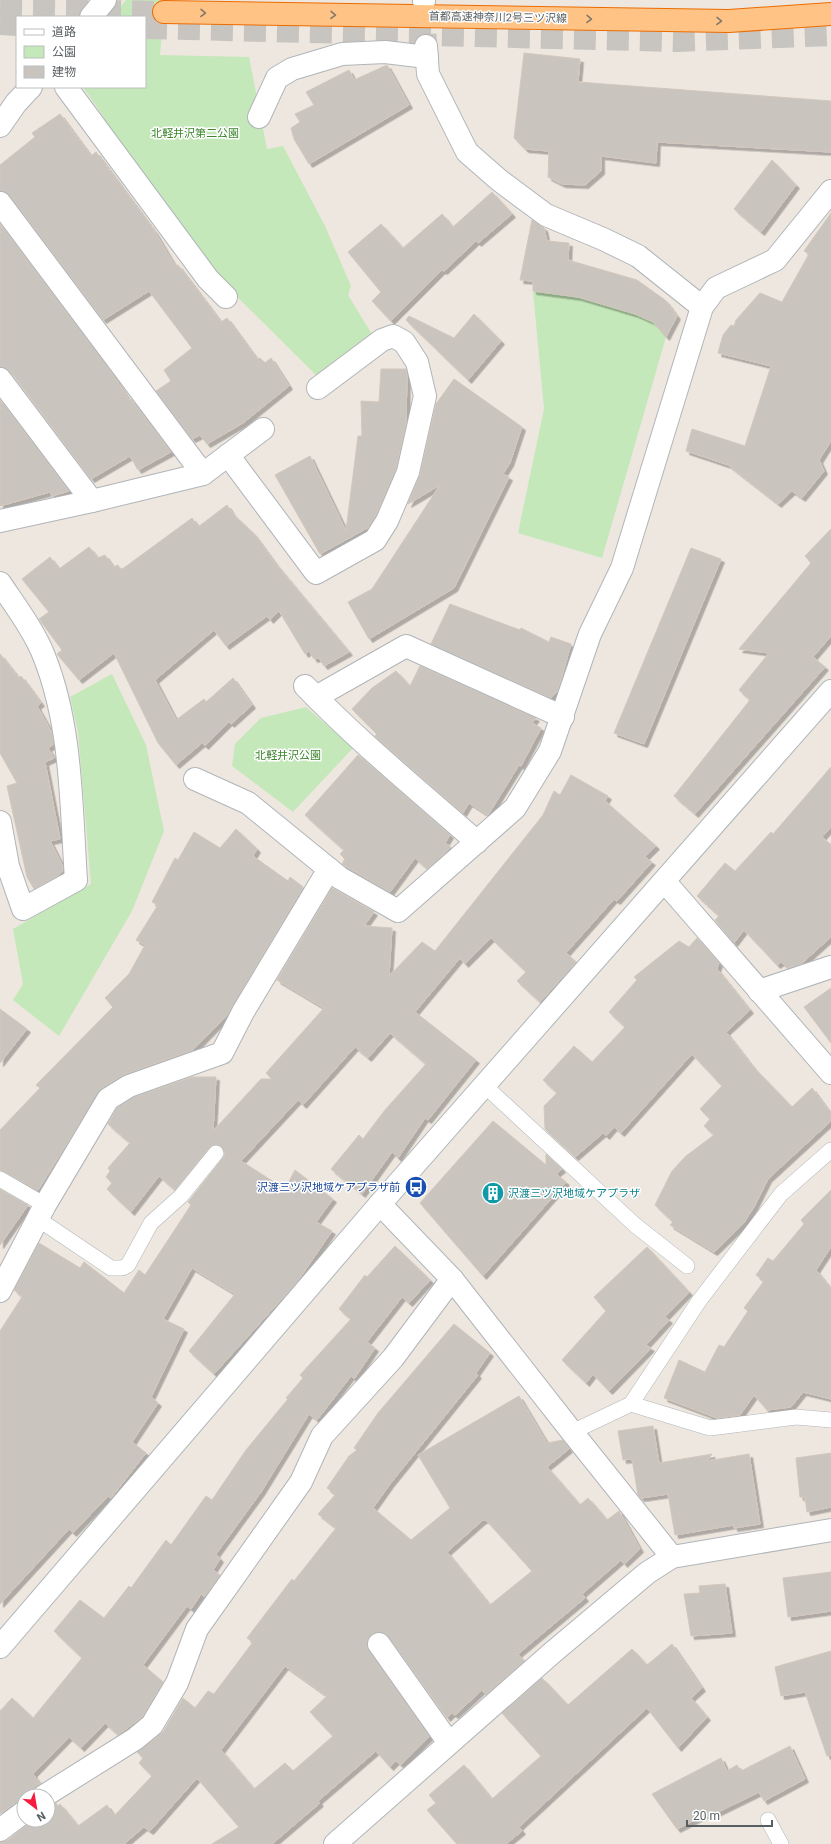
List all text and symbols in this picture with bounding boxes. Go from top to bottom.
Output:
one-way arrow [200,8,206,17]
one-way arrow [330,10,336,19]
street label: 首都高速神奈川2号三ツ沢線 [429,10,567,25]
one-way arrow [586,15,592,23]
legend [16,16,146,88]
one-way arrow [716,17,722,25]
text: 道路 [52,25,76,39]
text: 公園 [52,45,76,59]
text: 建物 [52,65,76,79]
park label: 北軽井沢第二公園 [151,127,239,140]
park label: 北軽井沢公園 [255,749,321,762]
bus stop icon: 沢渡三ツ沢地域ケアプラザ前 [403,1174,429,1200]
building icon: 沢渡三ツ沢地域ケアプラザ [480,1180,506,1206]
place label: 沢渡三ツ沢地域ケアプラザ前 [257,1181,400,1194]
place label: 沢渡三ツ沢地域ケアプラザ [508,1187,640,1200]
north arrow [16,1788,56,1828]
scale bar [687,1802,772,1828]
text: N [34,1809,48,1824]
text: 20 m [693,1809,720,1823]

